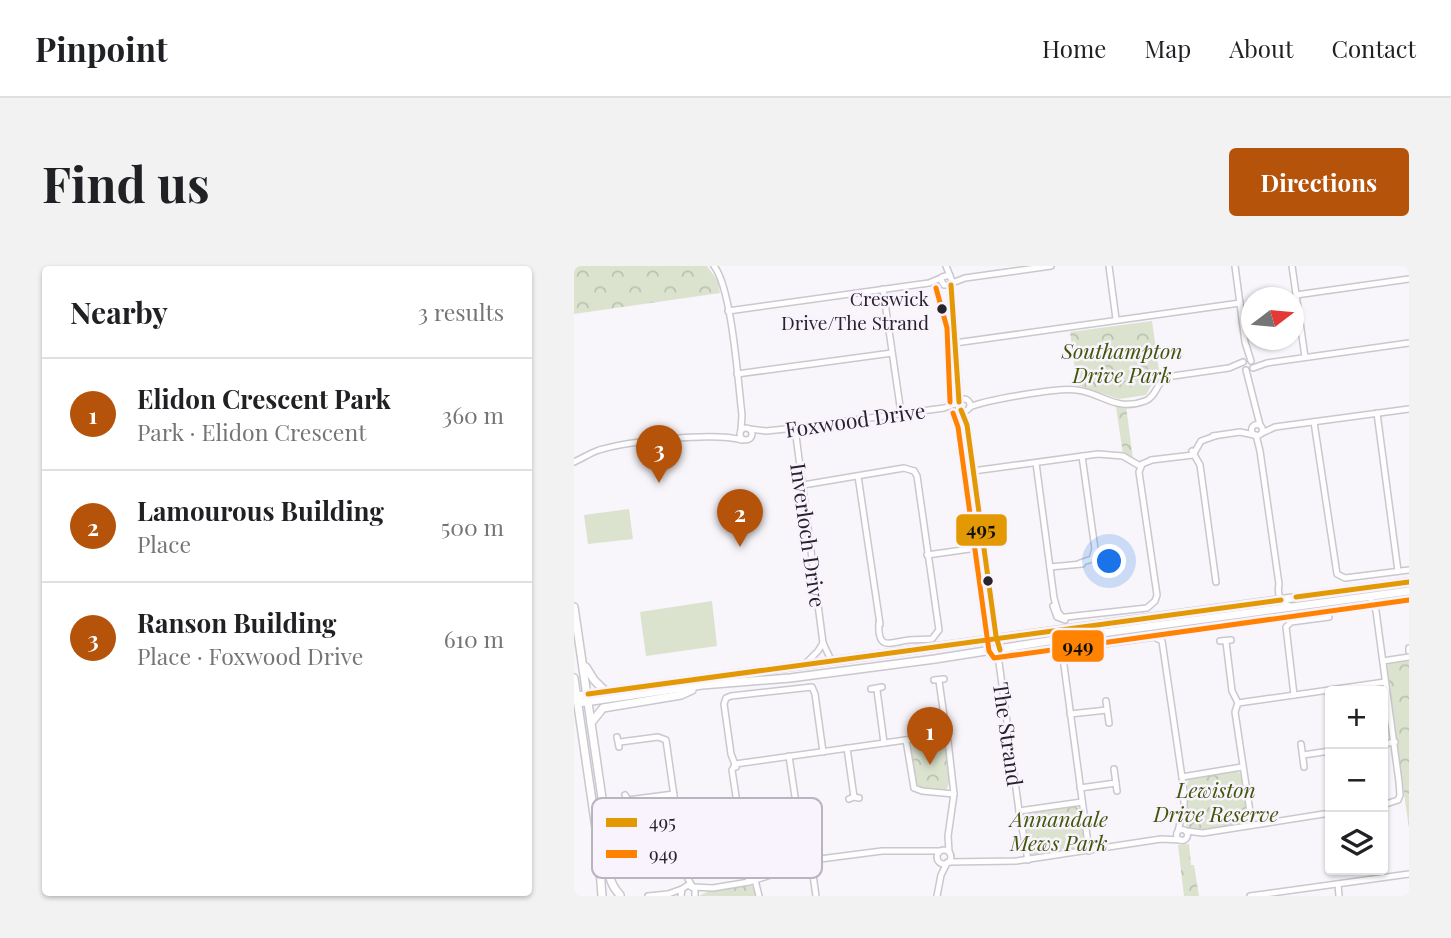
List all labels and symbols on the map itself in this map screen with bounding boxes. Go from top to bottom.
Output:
place label: Creswick Drive/The Strand [781,285,930,335]
north arrow [1241,287,1304,350]
marker: Creswick Drive/The Strand [935,302,949,316]
park label: Southampton Drive Park [1060,336,1183,388]
street label: Foxwood Drive [783,395,927,443]
pin: 3 [636,425,682,483]
street label: Inverloch Drive [785,461,833,609]
pin: 2 [717,489,763,547]
line badge: 495 [955,513,1008,547]
text: 495 [966,515,996,541]
your location [1092,544,1126,578]
unlabelled marker [981,574,995,588]
line badge: 949 [1051,629,1105,663]
text: 949 [1062,632,1094,658]
street label: The Strand [988,680,1030,788]
pin: 1 [907,707,953,765]
park label: Lewiston Drive Reserve [1152,775,1279,827]
legend [592,798,822,878]
park label: Annandale Mews Park [1008,804,1108,856]
text: 495 [649,808,676,834]
text: 949 [649,840,678,866]

